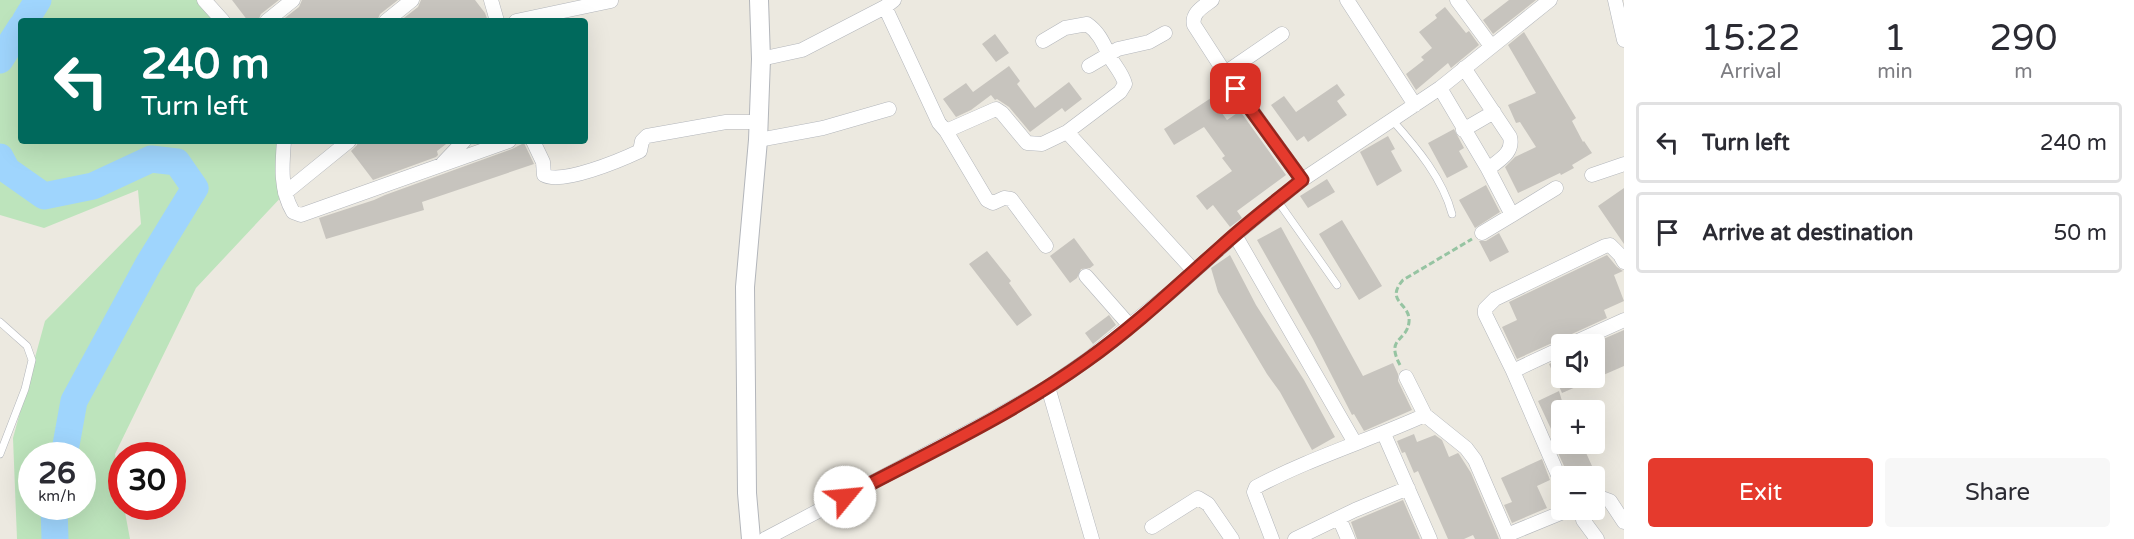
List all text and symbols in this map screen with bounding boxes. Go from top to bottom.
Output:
text: 15:22 [1701,17,1801,60]
text: 1 [1884,17,1906,60]
text: 290 [1989,17,2057,60]
text: 240 m [141,39,270,90]
icon: left [42,42,120,120]
text: Arrival [1720,60,1782,84]
text: min [1877,60,1913,84]
text: m [2014,60,2033,84]
pin [1210,63,1261,114]
icon: arrive [1219,72,1252,105]
text: Turn left [141,90,248,123]
icon: left [1651,126,1684,159]
text: Turn left [1702,130,1790,156]
text: 240 m [2040,130,2107,156]
icon: arrive [1651,216,1684,249]
text: Arrive at destination [1702,220,1913,246]
text: 50 m [2053,220,2107,246]
map controls [1551,334,1605,520]
button: sound [1551,334,1605,388]
button: + [1551,400,1605,454]
speed limit sign: 30 [108,442,186,520]
text: 26 [38,455,76,492]
button: Exit [1648,458,1873,527]
button: Share [1885,458,2110,527]
position arrow [813,465,877,529]
button: − [1551,466,1605,520]
text: km/h [38,487,76,505]

